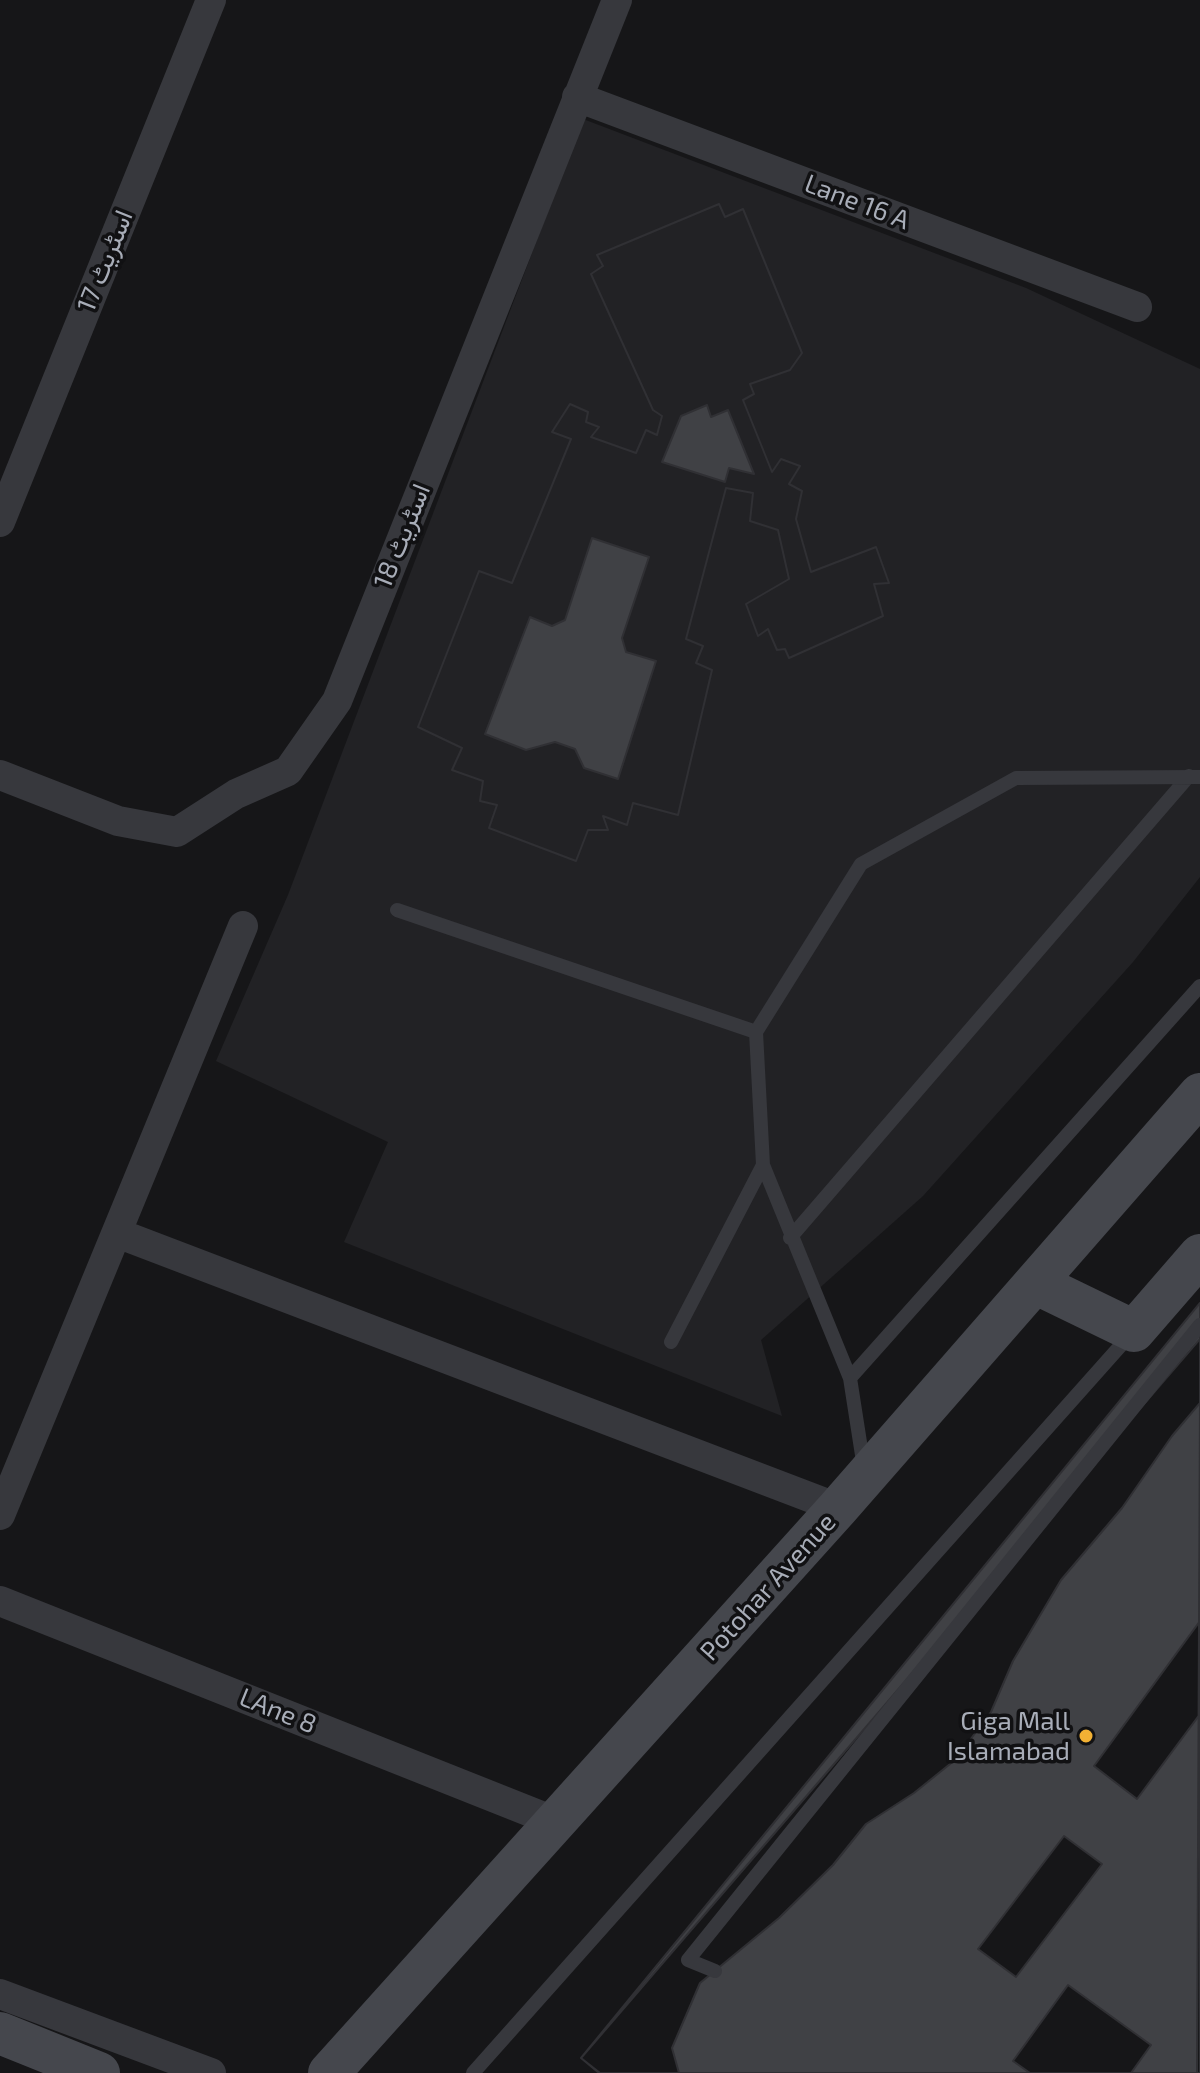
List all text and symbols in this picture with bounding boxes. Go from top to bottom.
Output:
street label: Lane 16 A [800,168,914,236]
street label: اسٹریٹ 17 [70,206,140,316]
street label: اسٹریٹ 18 [367,479,437,593]
street label: Potohar Avenue [694,1507,842,1667]
street label: LAne 8 [235,1682,321,1740]
place label: Giga Mall Islamabad [947,1705,1070,1766]
marker: Giga Mall Islamabad [1077,1727,1095,1745]

